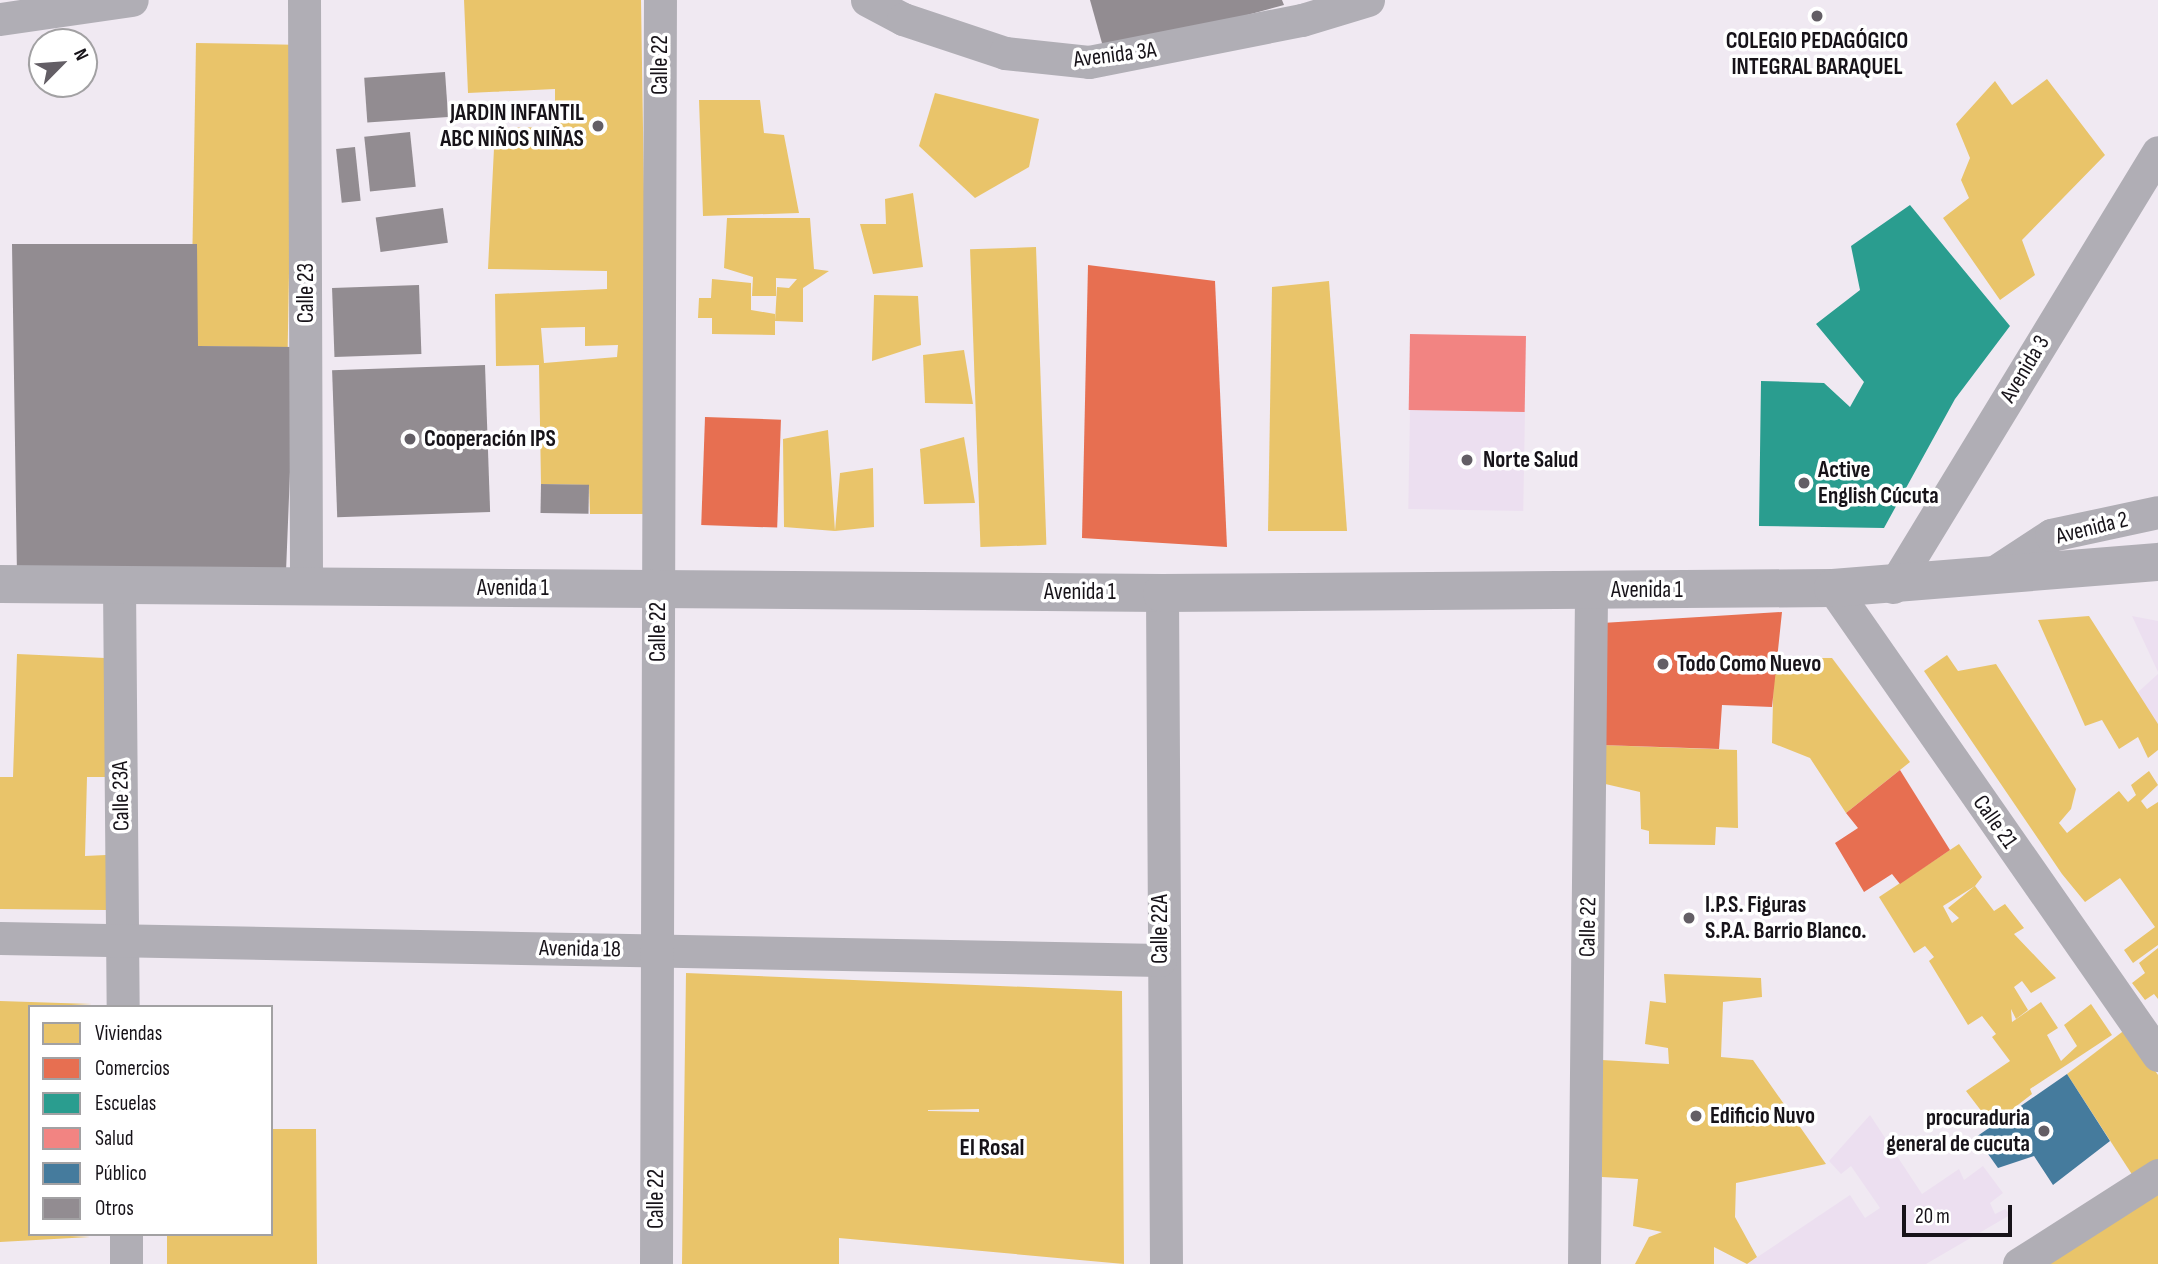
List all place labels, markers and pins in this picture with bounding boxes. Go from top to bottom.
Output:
marker: COLEGIO PEDAGÓGICO INTEGRAL BARAQUEL [1809,8,1825,24]
place label: COLEGIO PEDAGÓGICO INTEGRAL BARAQUEL [1726,27,1908,81]
place label: JARDIN INFANTIL ABC NIÑOS NIÑAS [440,99,584,153]
marker: JARDIN INFANTIL ABC NIÑOS NIÑAS [590,118,606,134]
place label: Cooperación IPS [424,425,556,453]
marker: Cooperación IPS [402,431,418,447]
place label: Norte Salud [1483,446,1578,474]
marker: Norte Salud [1457,450,1477,470]
place label: Active English Cúcuta [1818,456,1939,510]
marker: Active English Cúcuta [1796,475,1812,491]
place label: Todo Como Nuevo [1677,650,1821,678]
marker: Todo Como Nuevo [1655,656,1671,672]
place label: I.P.S. Figuras S.P.A. Barrio Blanco. [1705,891,1867,945]
marker: I.P.S. Figuras S.P.A. Barrio Blanco. [1679,908,1699,928]
place label: Edificio Nuvo [1710,1102,1815,1130]
place label: procuraduria general de cucuta [1886,1104,2030,1158]
marker: Edificio Nuvo [1688,1108,1704,1124]
marker: procuraduria general de cucuta [2036,1123,2052,1139]

